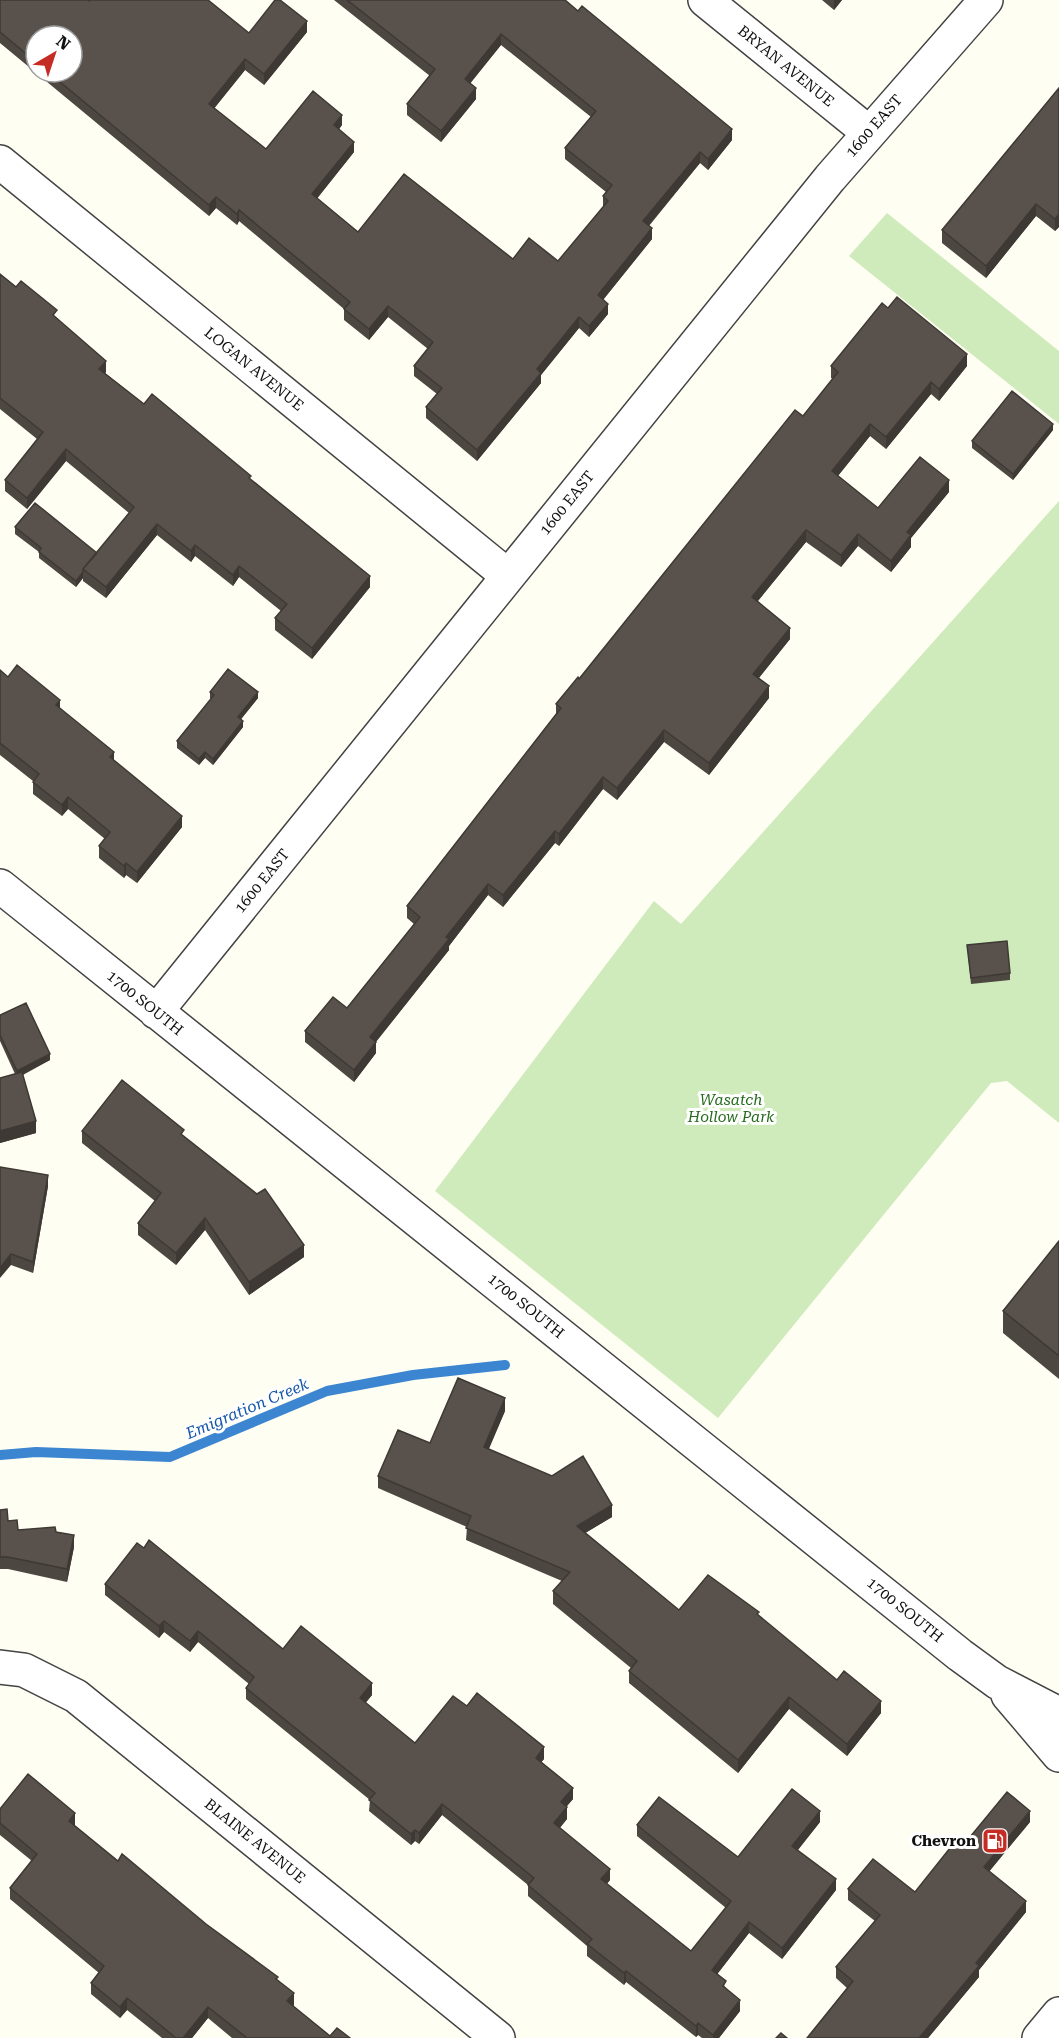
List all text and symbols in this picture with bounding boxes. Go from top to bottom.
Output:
street label: BRYAN AVENUE [734,22,838,110]
north arrow [24,24,84,84]
text: N [52,31,74,54]
street label: 1600 EAST [842,91,906,161]
street label: LOGAN AVENUE [201,323,307,415]
street label: 1600 EAST [536,467,598,539]
street label: 1600 EAST [231,845,293,917]
street label: 1700 SOUTH [103,967,187,1039]
park label: Wasatch Hollow Park [687,1091,775,1126]
street label: 1700 SOUTH [484,1270,568,1342]
water label: Emigration Creek [182,1374,312,1443]
street label: 1700 SOUTH [863,1574,947,1646]
street label: BLAINE AVENUE [201,1795,309,1887]
fuel station icon: Chevron [980,1826,1010,1856]
place label: Chevron [911,1832,976,1850]

